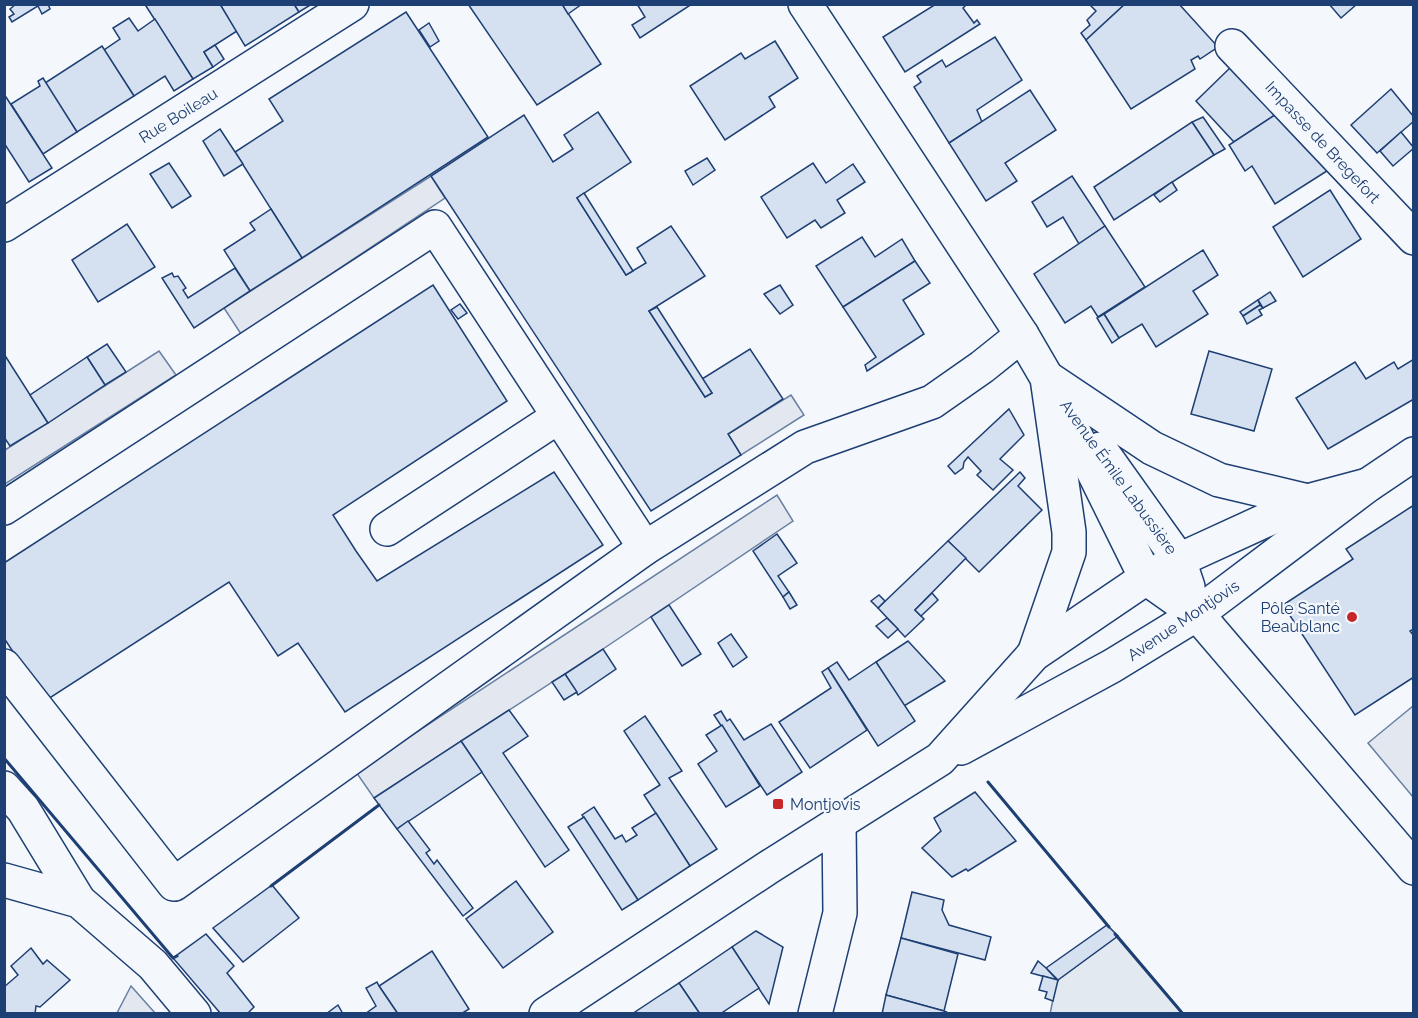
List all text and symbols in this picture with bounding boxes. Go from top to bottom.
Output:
street label: Impasse de Bregefort [1261,77,1384,208]
street label: Rue Boileau [136,84,221,147]
street label: Avenue Émile Labussière [1056,396,1182,558]
street label: Avenue Montjovis [1124,576,1243,665]
place label: Pôle Santé Beaublanc [1261,599,1340,636]
marker: Pôle Santé Beaublanc [1345,610,1359,624]
place label: Montjovis [790,795,861,814]
marker: Montjovis [771,797,785,811]

